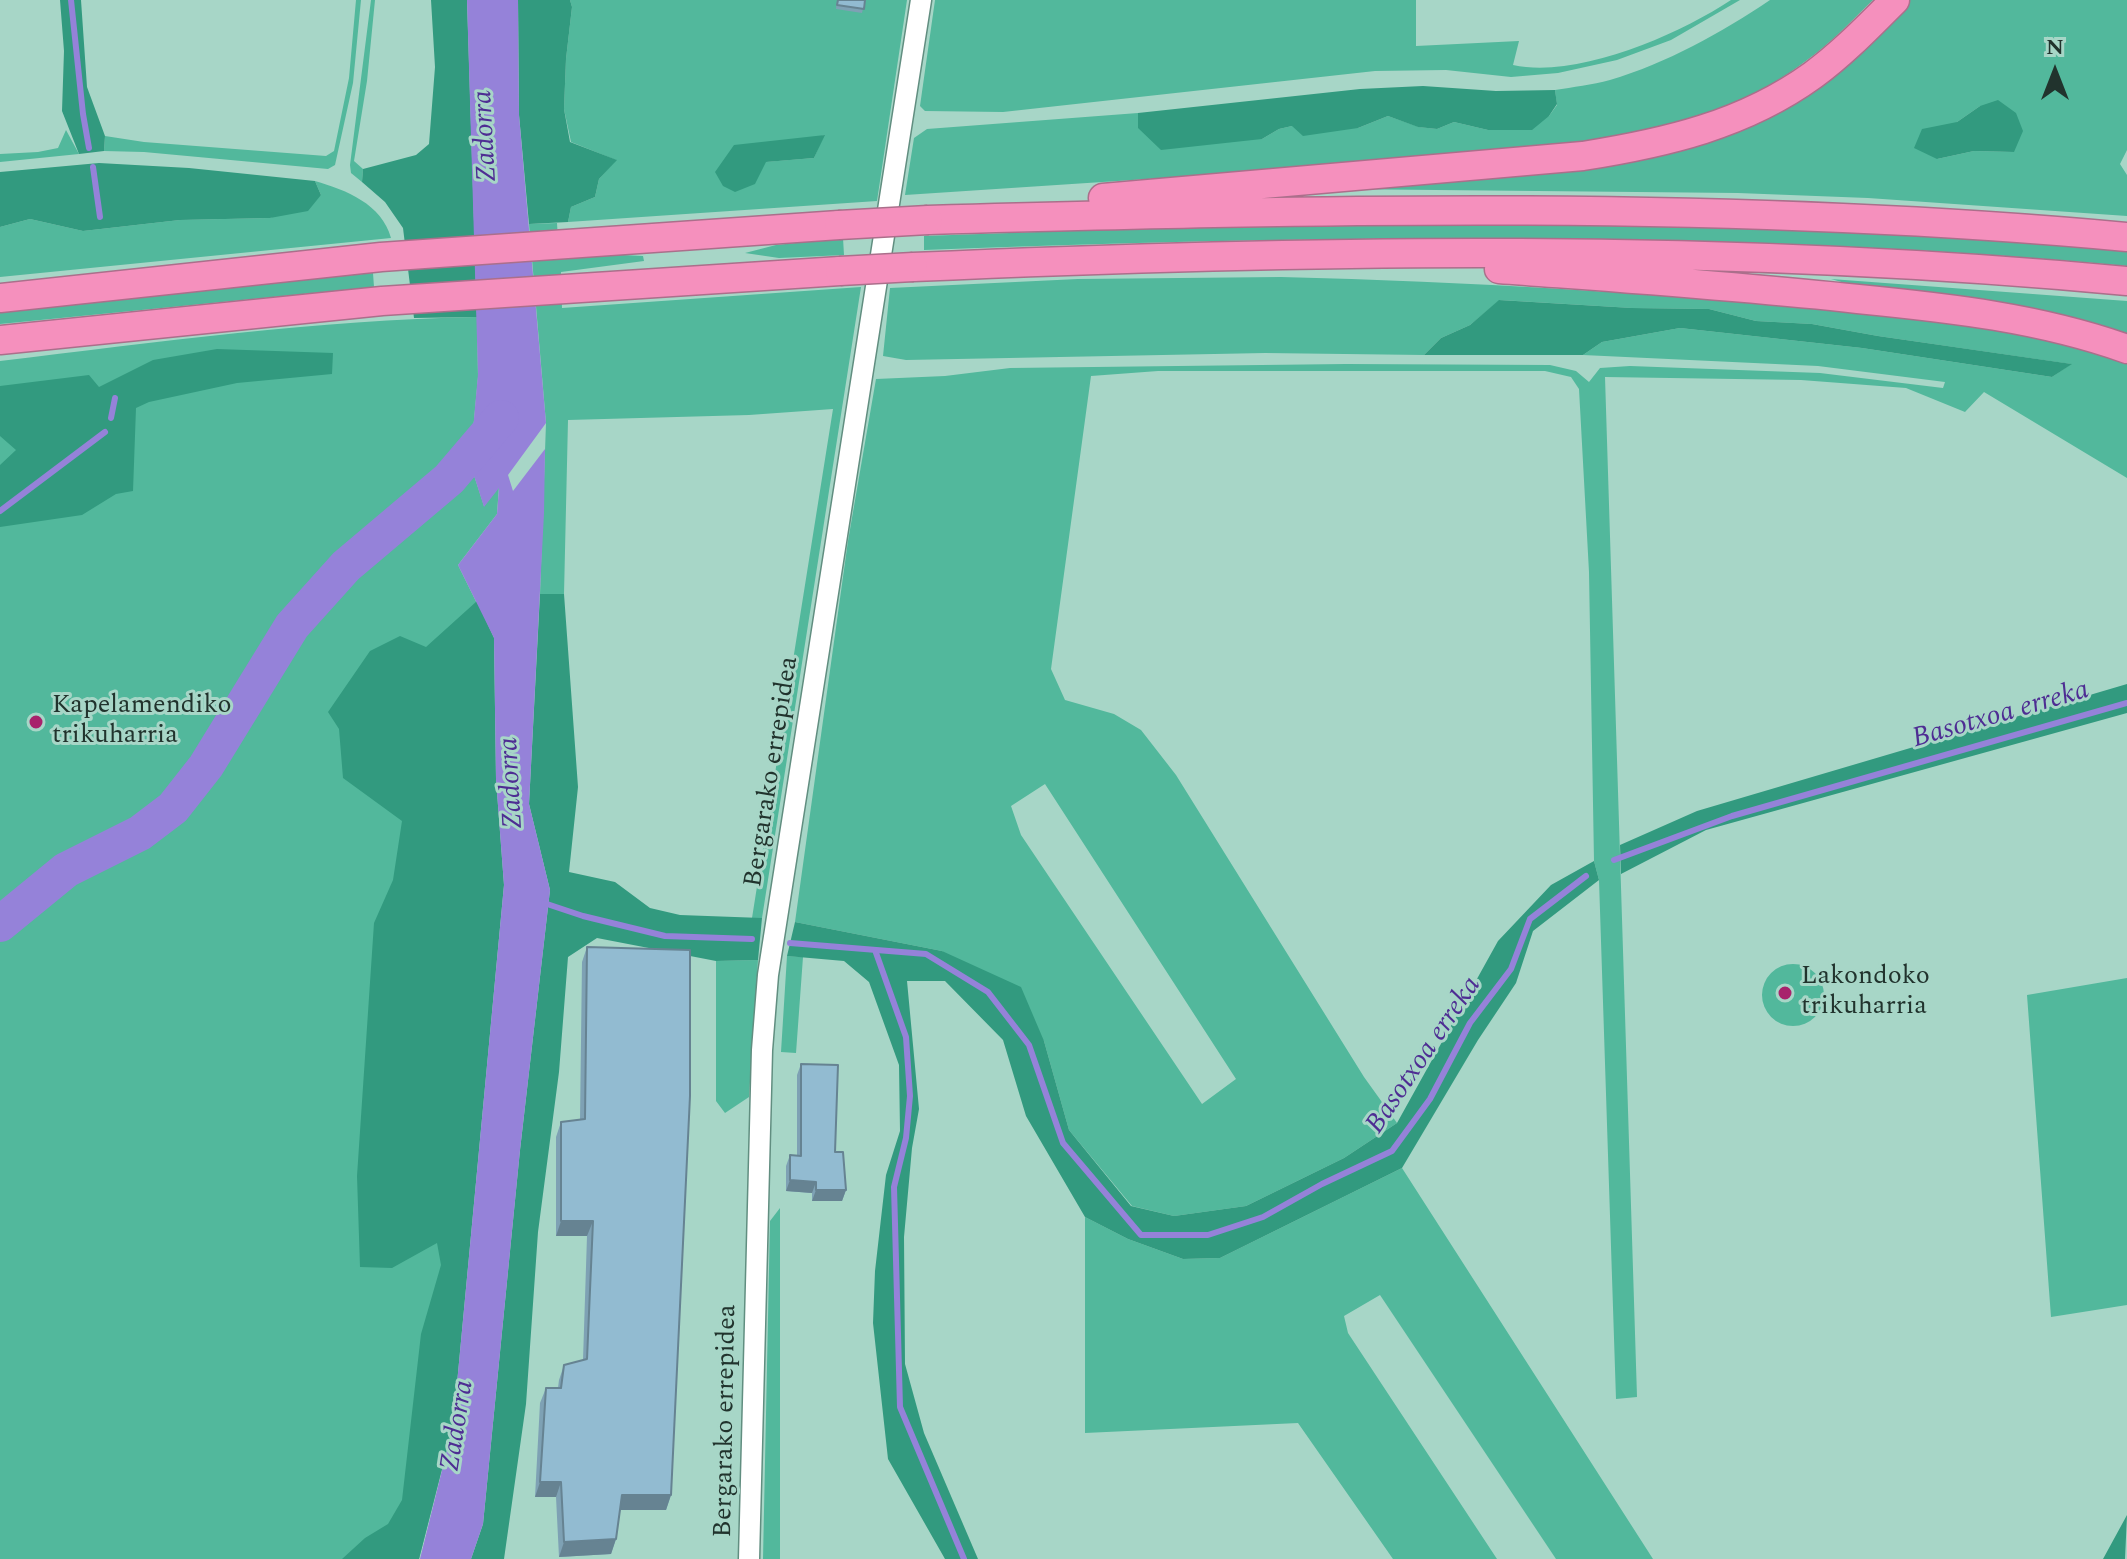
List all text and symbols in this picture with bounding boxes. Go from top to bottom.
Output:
text: N [2046,31,2064,64]
north arrow [2015,32,2095,112]
water label: Zadorra [468,89,506,183]
street label: Bergarako errepidea [739,654,807,890]
water label: Basotxoa erreka [1909,675,2093,757]
place label: Kapelamendiko trikuharria [52,691,231,752]
marker: Kapelamendiko trikuharria [27,713,45,731]
water label: Zadorra [494,736,532,830]
place label: Lakondoko trikuharria [1801,962,1930,1024]
water label: Basotxoa erreka [1360,971,1490,1141]
marker: Lakondoko trikuharria [1776,984,1794,1002]
street label: Bergarako errepidea [709,1304,745,1538]
water label: Zadorra [435,1378,483,1474]

